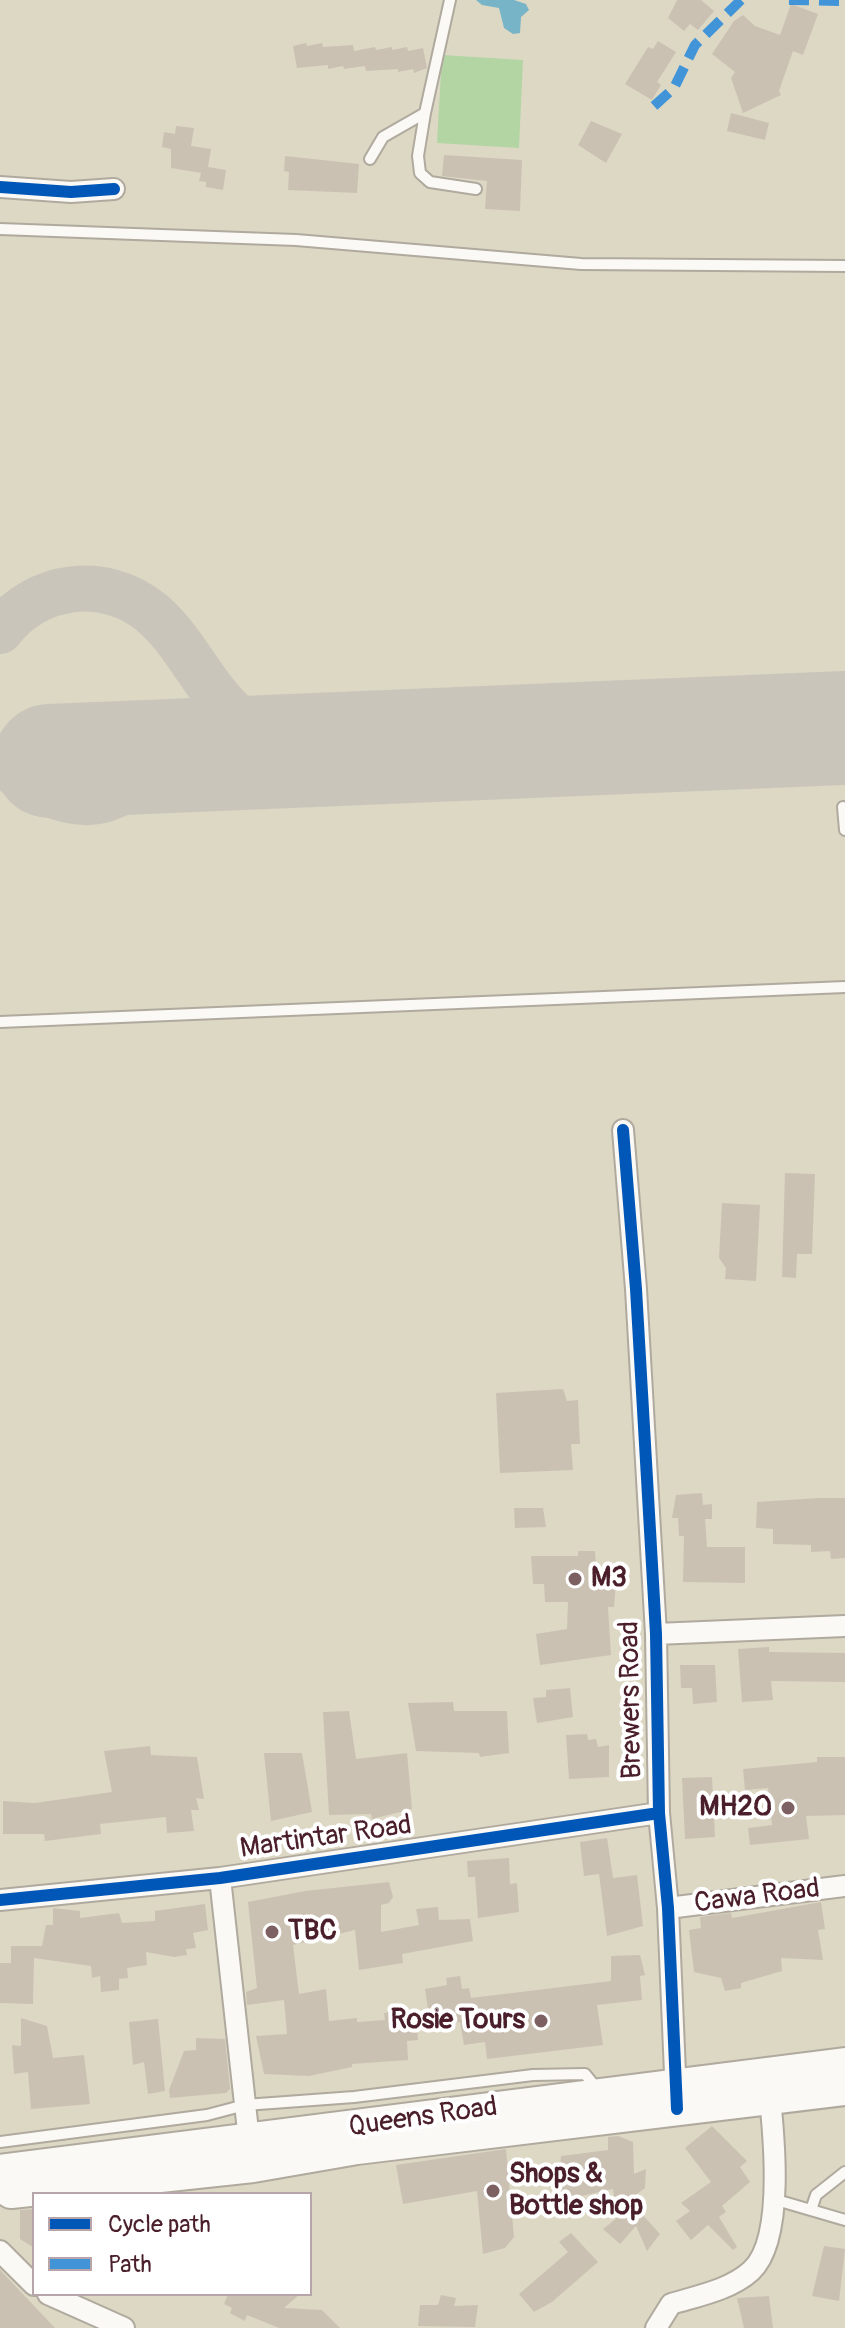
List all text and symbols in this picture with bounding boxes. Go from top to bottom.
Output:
place label: M3 [591,1562,627,1596]
marker: M3 [566,1570,584,1588]
street label: Brewers Road [614,1621,650,1779]
place label: MH20 [699,1791,772,1825]
marker: MH20 [779,1799,797,1817]
street label: Martintar Road [238,1809,414,1867]
street label: Cawa Road [692,1873,822,1921]
place label: TBC [288,1915,337,1949]
marker: TBC [263,1923,281,1941]
place label: Rosie Tours [390,2004,525,2038]
marker: Rosie Tours [532,2012,550,2030]
street label: Queens Road [346,2091,500,2145]
place label: Shops & Bottle shop [509,2158,643,2224]
marker: Shops & Bottle shop [484,2182,502,2200]
legend [32,2192,312,2296]
text: Cycle path [108,2210,211,2239]
text: Path [108,2250,152,2279]

